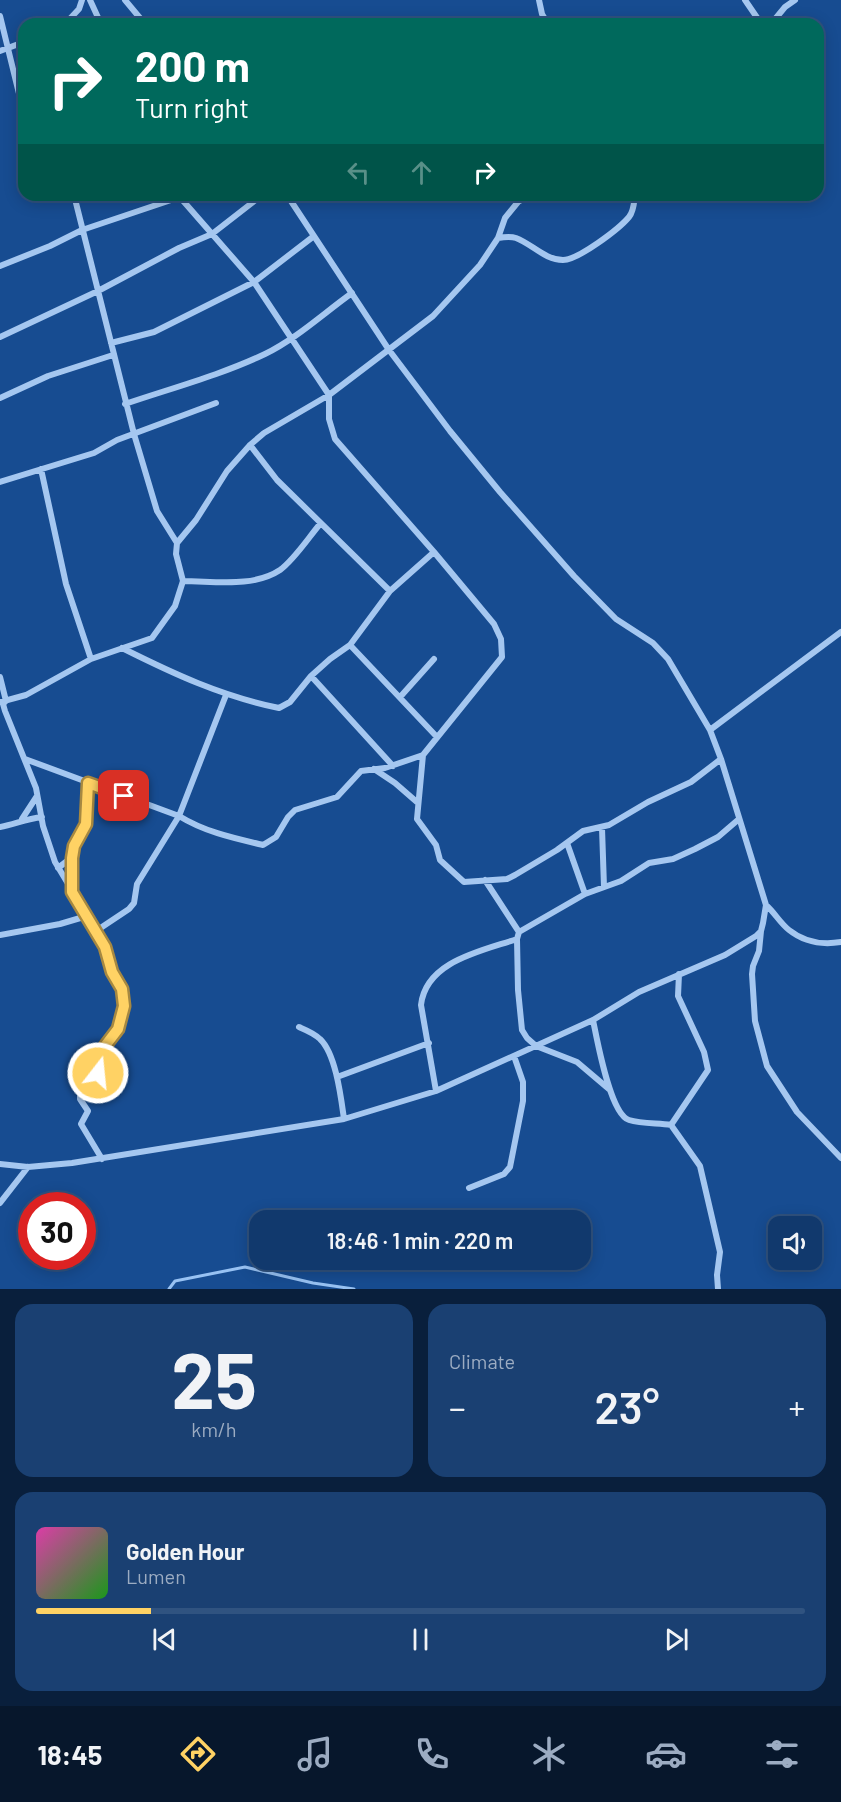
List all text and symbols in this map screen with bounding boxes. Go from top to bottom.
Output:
text: 200 m [135,40,250,90]
icon: right [36,42,114,120]
text: Turn right [135,91,249,123]
icon: left [342,156,375,189]
icon: ahead [405,156,438,189]
icon: right [468,156,501,189]
pin [98,770,149,821]
icon: arrive [107,779,140,812]
position arrow [66,1041,130,1105]
speed limit sign: 30 [18,1192,96,1270]
map controls [768,1216,822,1270]
button: sound [768,1216,822,1270]
text: 18:46 · 1 min · 220 m [327,1227,513,1253]
text: 25 [171,1331,257,1425]
text: Climate [449,1349,515,1373]
text: 23° [594,1379,660,1433]
text: − [449,1387,466,1427]
text: + [789,1387,805,1427]
text: km/h [191,1417,237,1441]
text: Golden Hour [126,1538,244,1564]
text: Lumen [126,1564,186,1588]
icon: previous [148,1623,181,1656]
icon: pause [404,1623,437,1656]
icon: next [660,1623,693,1656]
icon: directions [177,1733,219,1775]
icon: music [294,1733,336,1775]
icon: phone [411,1733,453,1775]
icon: climate [528,1733,570,1775]
icon: car [645,1733,687,1775]
icon: filters [761,1733,803,1775]
text: 18:45 [37,1738,102,1770]

